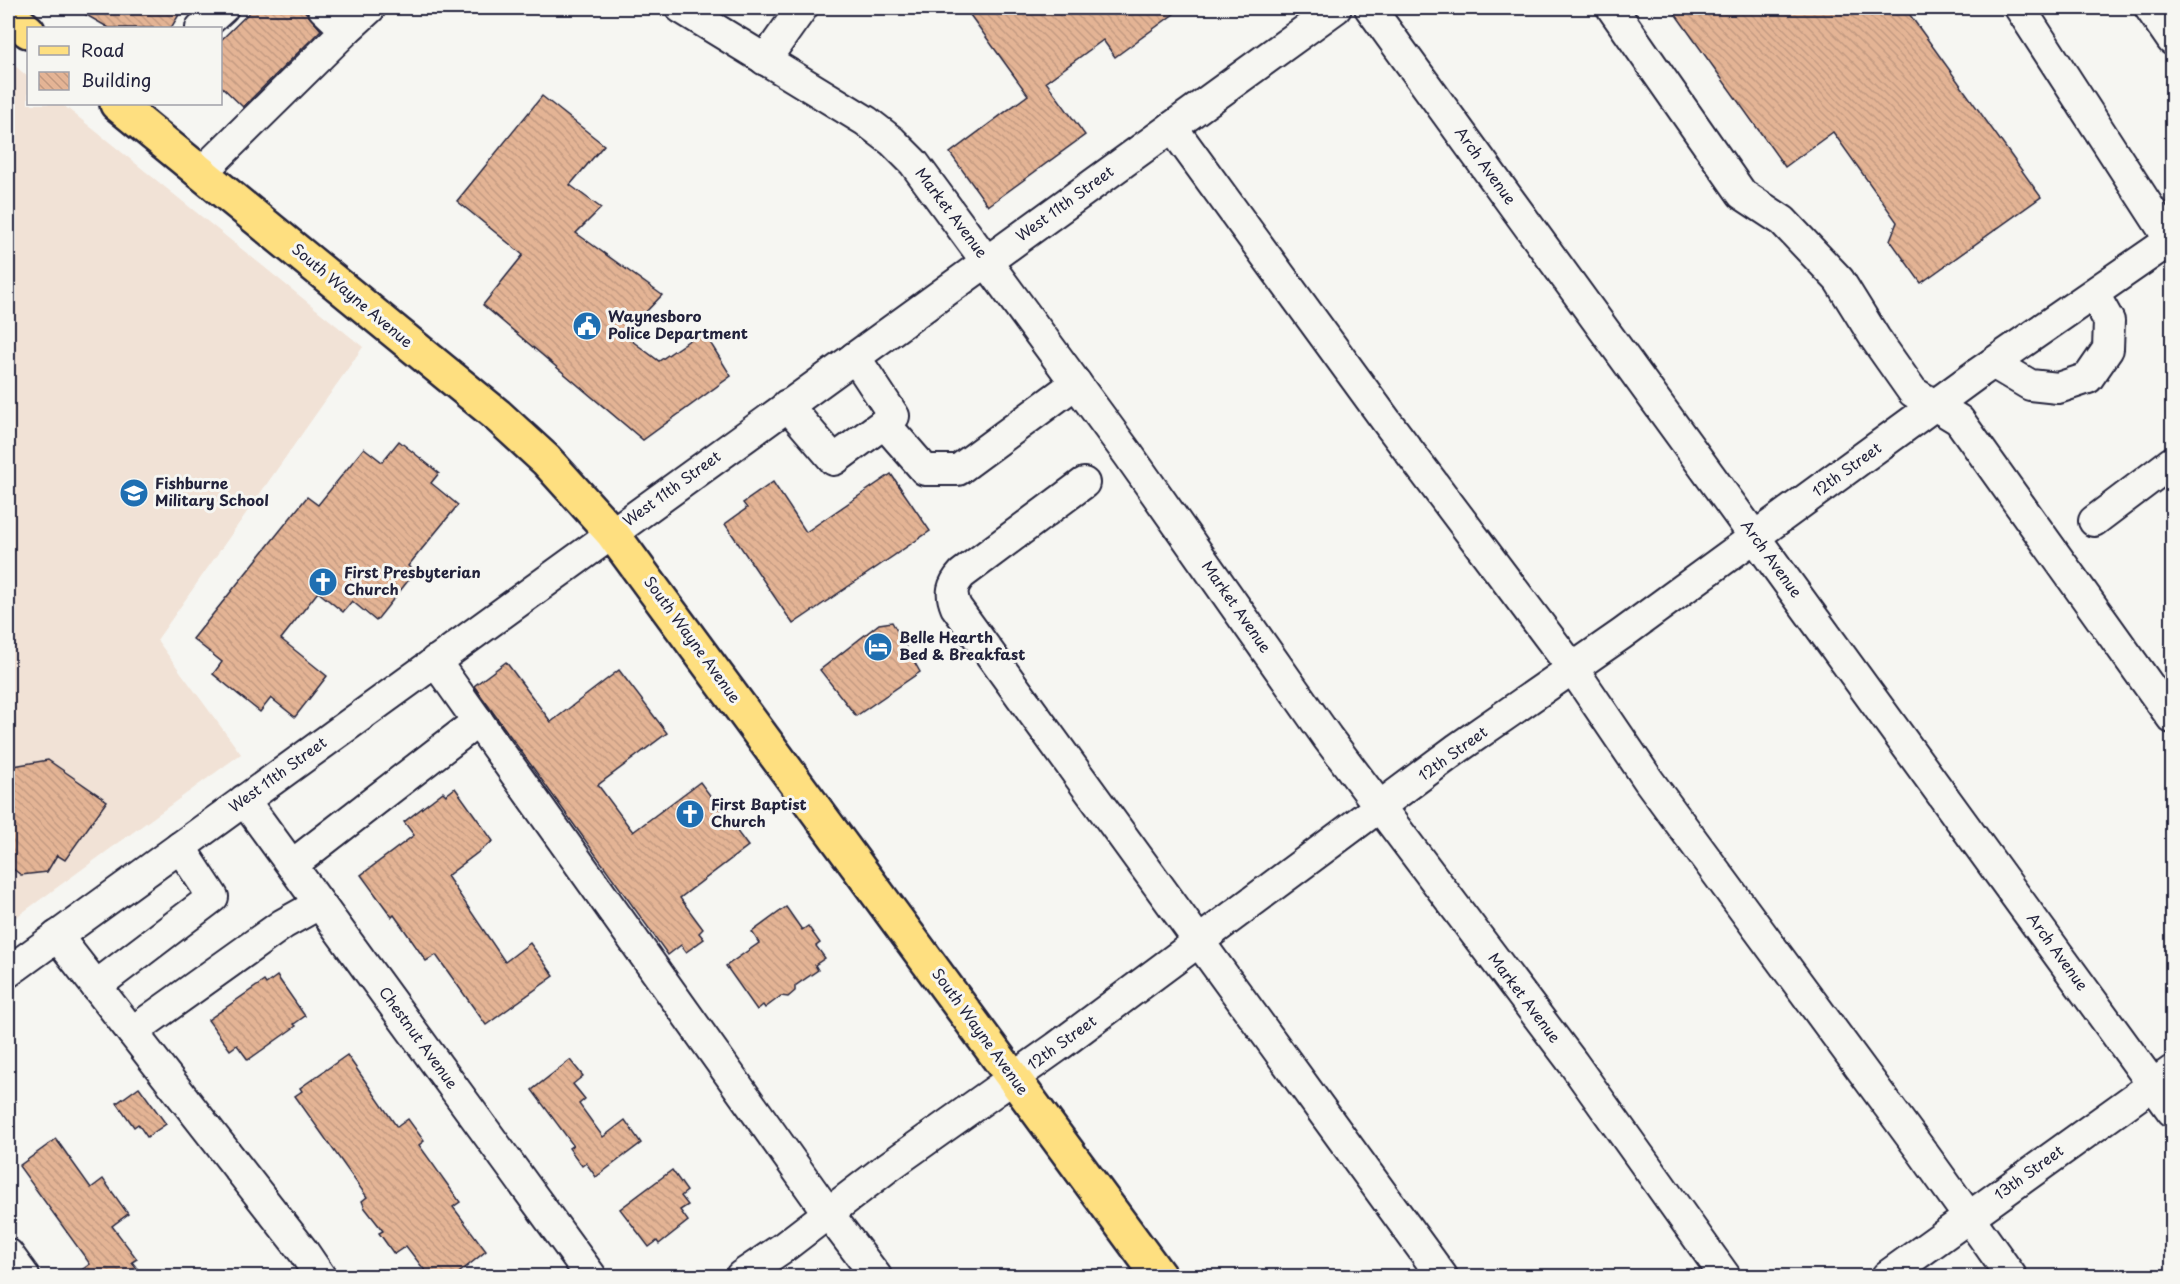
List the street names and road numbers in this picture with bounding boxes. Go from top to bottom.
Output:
street label: Arch Avenue [1450,122,1522,209]
street label: West 11th Street [1010,159,1118,246]
street label: Market Avenue [911,162,994,262]
street label: South Wayne Avenue [287,237,418,352]
street label: 12th Street [1807,436,1886,502]
street label: West 11th Street [617,444,725,531]
street label: Arch Avenue [1736,515,1808,602]
street label: Market Avenue [1197,555,1278,657]
street label: South Wayne Avenue [639,571,747,707]
street label: 12th Street [1413,720,1492,786]
street label: West 11th Street [223,730,331,817]
street label: Arch Avenue [2022,908,2094,995]
street label: Market Avenue [1484,947,1567,1047]
street label: South Wayne Avenue [927,963,1035,1099]
street label: Chestnut Avenue [374,981,464,1093]
street label: 12th Street [1022,1009,1101,1075]
street label: 13th Street [1989,1139,2068,1205]

